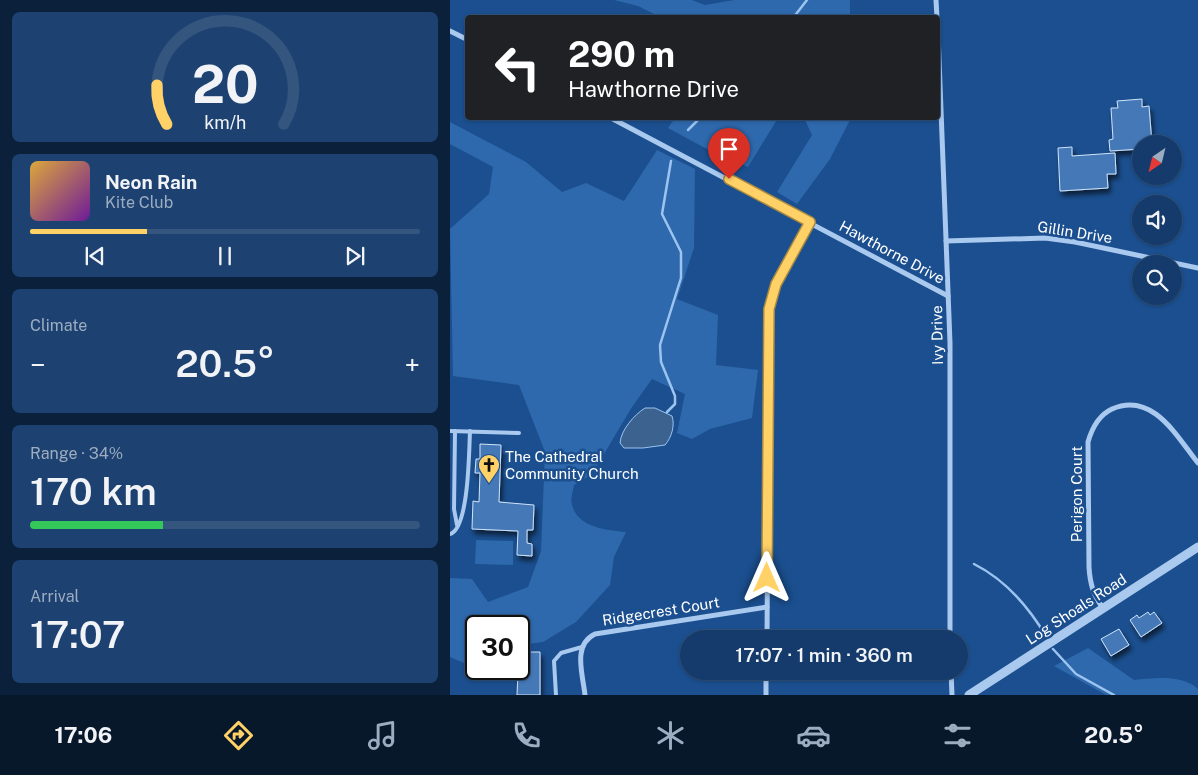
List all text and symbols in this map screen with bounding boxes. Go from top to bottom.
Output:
text: 290 m [568,34,675,75]
icon: left [485,35,550,100]
text: 20 [192,54,258,115]
text: Hawthorne Drive [568,76,739,102]
text: km/h [204,112,246,133]
pin [708,128,750,179]
icon: arrive [715,135,743,163]
north arrow [1132,135,1182,185]
map controls [1132,135,1182,305]
text: Neon Rain [105,171,197,193]
text: Kite Club [105,193,173,212]
button: sound [1132,195,1182,245]
street label: Hawthorne Drive [837,217,947,287]
street label: Gillin Drive [1036,218,1114,246]
icon: previous [81,242,109,270]
icon: pause [211,242,239,270]
icon: next [341,242,369,270]
button: search [1132,255,1182,305]
street label: Ivy Drive [928,305,946,365]
text: Climate [30,316,87,335]
text: 20.5° [175,341,275,386]
text: − [30,348,46,381]
text: + [404,348,420,381]
text: Range · 34% [30,444,123,463]
street label: Perigon Court [1068,446,1085,542]
place label: The Cathedral Community Church [505,448,639,482]
church icon: The Cathedral Community Church [477,453,501,484]
text: 170 km [30,469,157,514]
position arrow [740,551,792,603]
street label: Log Shoals Road [1023,570,1129,648]
text: Arrival [30,587,79,606]
street label: Ridgecrest Court [601,593,721,629]
text: 17:07 [30,612,125,657]
speed limit sign: 30 [465,615,530,680]
text: 17:07 · 1 min · 360 m [735,644,913,666]
icon: directions [221,718,256,753]
icon: music [365,718,400,753]
icon: phone [509,718,544,753]
icon: climate [653,718,688,753]
icon: car [796,718,831,753]
icon: filters [940,718,975,753]
text: 17:06 [54,722,112,748]
text: 20.5° [1084,722,1144,748]

